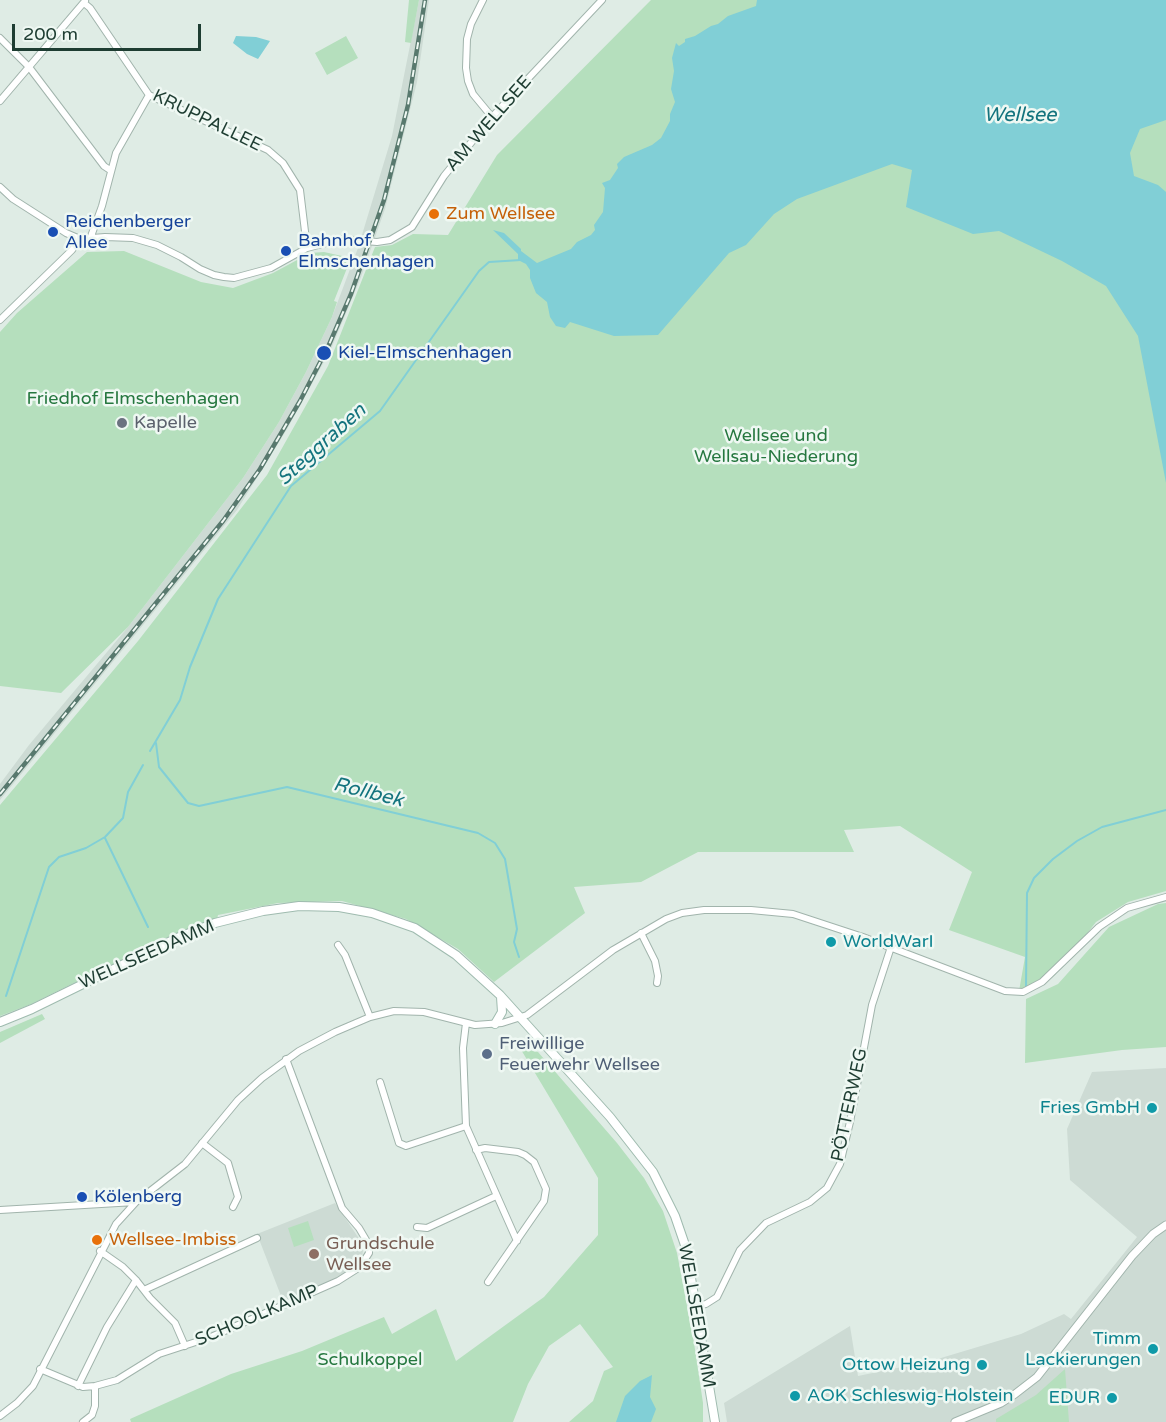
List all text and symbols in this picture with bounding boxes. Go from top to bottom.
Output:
scale bar [15,12,204,50]
text: 200 m [23,23,78,45]
street label: AM WELLSEE [441,72,537,176]
street label: KRUPPALLEE [149,85,265,157]
water label: Wellsee [984,104,1056,128]
place label: Zum Wellsee [446,203,555,225]
marker: Zum Wellsee [427,207,441,221]
place label: Reichenberger Allee [65,211,191,254]
marker: Reichenberger Allee [46,225,60,239]
place label: Bahnhof Elmschenhagen [298,230,434,272]
marker: Bahnhof Elmschenhagen [279,244,293,258]
place label: Kiel-Elmschenhagen [338,342,512,364]
marker: Kiel-Elmschenhagen [315,344,333,362]
park label: Friedhof Elmschenhagen [26,388,240,410]
water label: Steggraben [273,399,371,491]
place label: Kapelle [134,412,197,434]
marker: Kapelle [115,416,129,430]
park label: Wellsee und Wellsau-Niederung [694,425,858,468]
water label: Rollbek [331,773,405,813]
street label: WELLSEEDAMM [76,915,218,995]
place label: WorldWarI [843,931,934,953]
marker: WorldWarI [824,935,838,949]
place label: Freiwillige Feuerwehr Wellsee [499,1033,660,1076]
street label: PÖTTERWEG [827,1046,873,1164]
marker: Freiwillige Feuerwehr Wellsee [480,1047,494,1061]
place label: Fries GmbH [1040,1097,1140,1119]
marker: Fries GmbH [1145,1101,1159,1115]
place label: Kölenberg [94,1186,182,1208]
marker: Kölenberg [75,1190,89,1204]
place label: Wellsee-Imbiss [109,1229,236,1251]
marker: Wellsee-Imbiss [90,1233,104,1247]
place label: Grundschule Wellsee [326,1233,435,1276]
street label: WELLSEEDAMM [673,1242,719,1390]
marker: Grundschule Wellsee [307,1247,321,1261]
street label: SCHOOLKAMP [192,1280,322,1352]
place label: Timm Lackierungen [1025,1328,1141,1370]
marker: Timm Lackierungen [1146,1342,1160,1356]
park label: Schulkoppel [318,1349,422,1371]
place label: Ottow Heizung [842,1354,970,1376]
marker: Ottow Heizung [975,1358,989,1372]
place label: AOK Schleswig-Holstein [807,1385,1014,1407]
place label: EDUR [1049,1387,1100,1409]
marker: AOK Schleswig-Holstein [788,1389,802,1403]
marker: EDUR [1105,1391,1119,1405]

